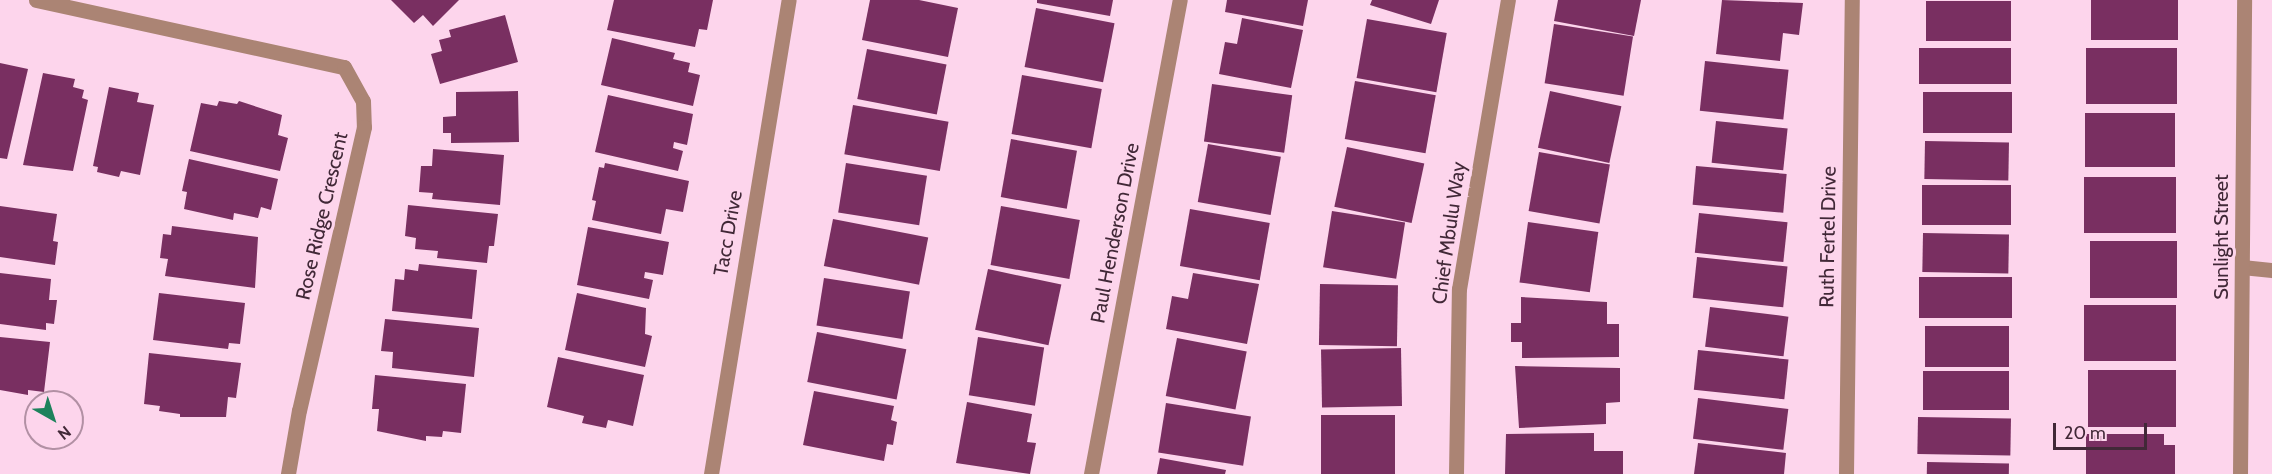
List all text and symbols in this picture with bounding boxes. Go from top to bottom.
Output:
street label: Rose Ridge Crescent [291,130,353,302]
street label: Paul Henderson Drive [1086,141,1144,325]
street label: Chief Mbulu Way [1427,160,1471,306]
street label: Ruth Fertel Drive [1815,166,1841,308]
street label: Sunlight Street [2209,174,2233,300]
street label: Tacc Drive [709,188,747,278]
north arrow [24,390,84,450]
scale bar [2056,411,2150,449]
text: N [54,422,75,444]
text: 20 m [2064,422,2106,444]

